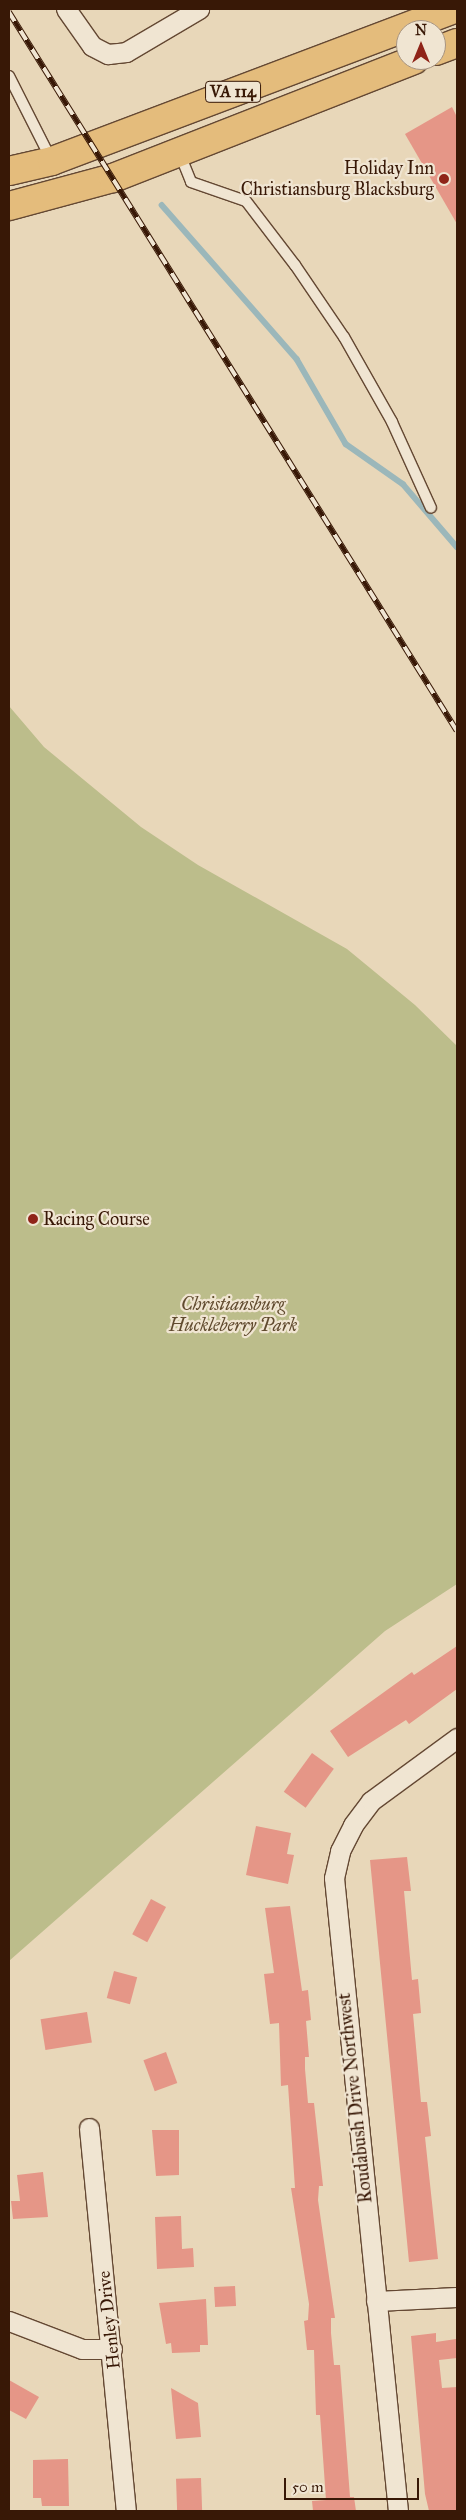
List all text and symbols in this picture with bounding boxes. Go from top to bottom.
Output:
north arrow [396,20,446,70]
text: N [415,22,427,39]
road number: VA 114 [204,78,262,105]
place label: Holiday Inn Christiansburg Blacksburg [241,158,434,200]
marker: Holiday Inn Christiansburg Blacksburg [438,173,450,185]
place label: Racing Course [43,1208,150,1230]
marker: Racing Course [27,1213,39,1225]
park label: Christiansburg Huckleberry Park [169,1294,297,1336]
street label: Roudabush Drive Northwest [333,1992,377,2204]
street label: Henley Drive [93,2270,125,2370]
scale bar [286,2468,421,2500]
text: 50 m [292,2478,324,2496]

